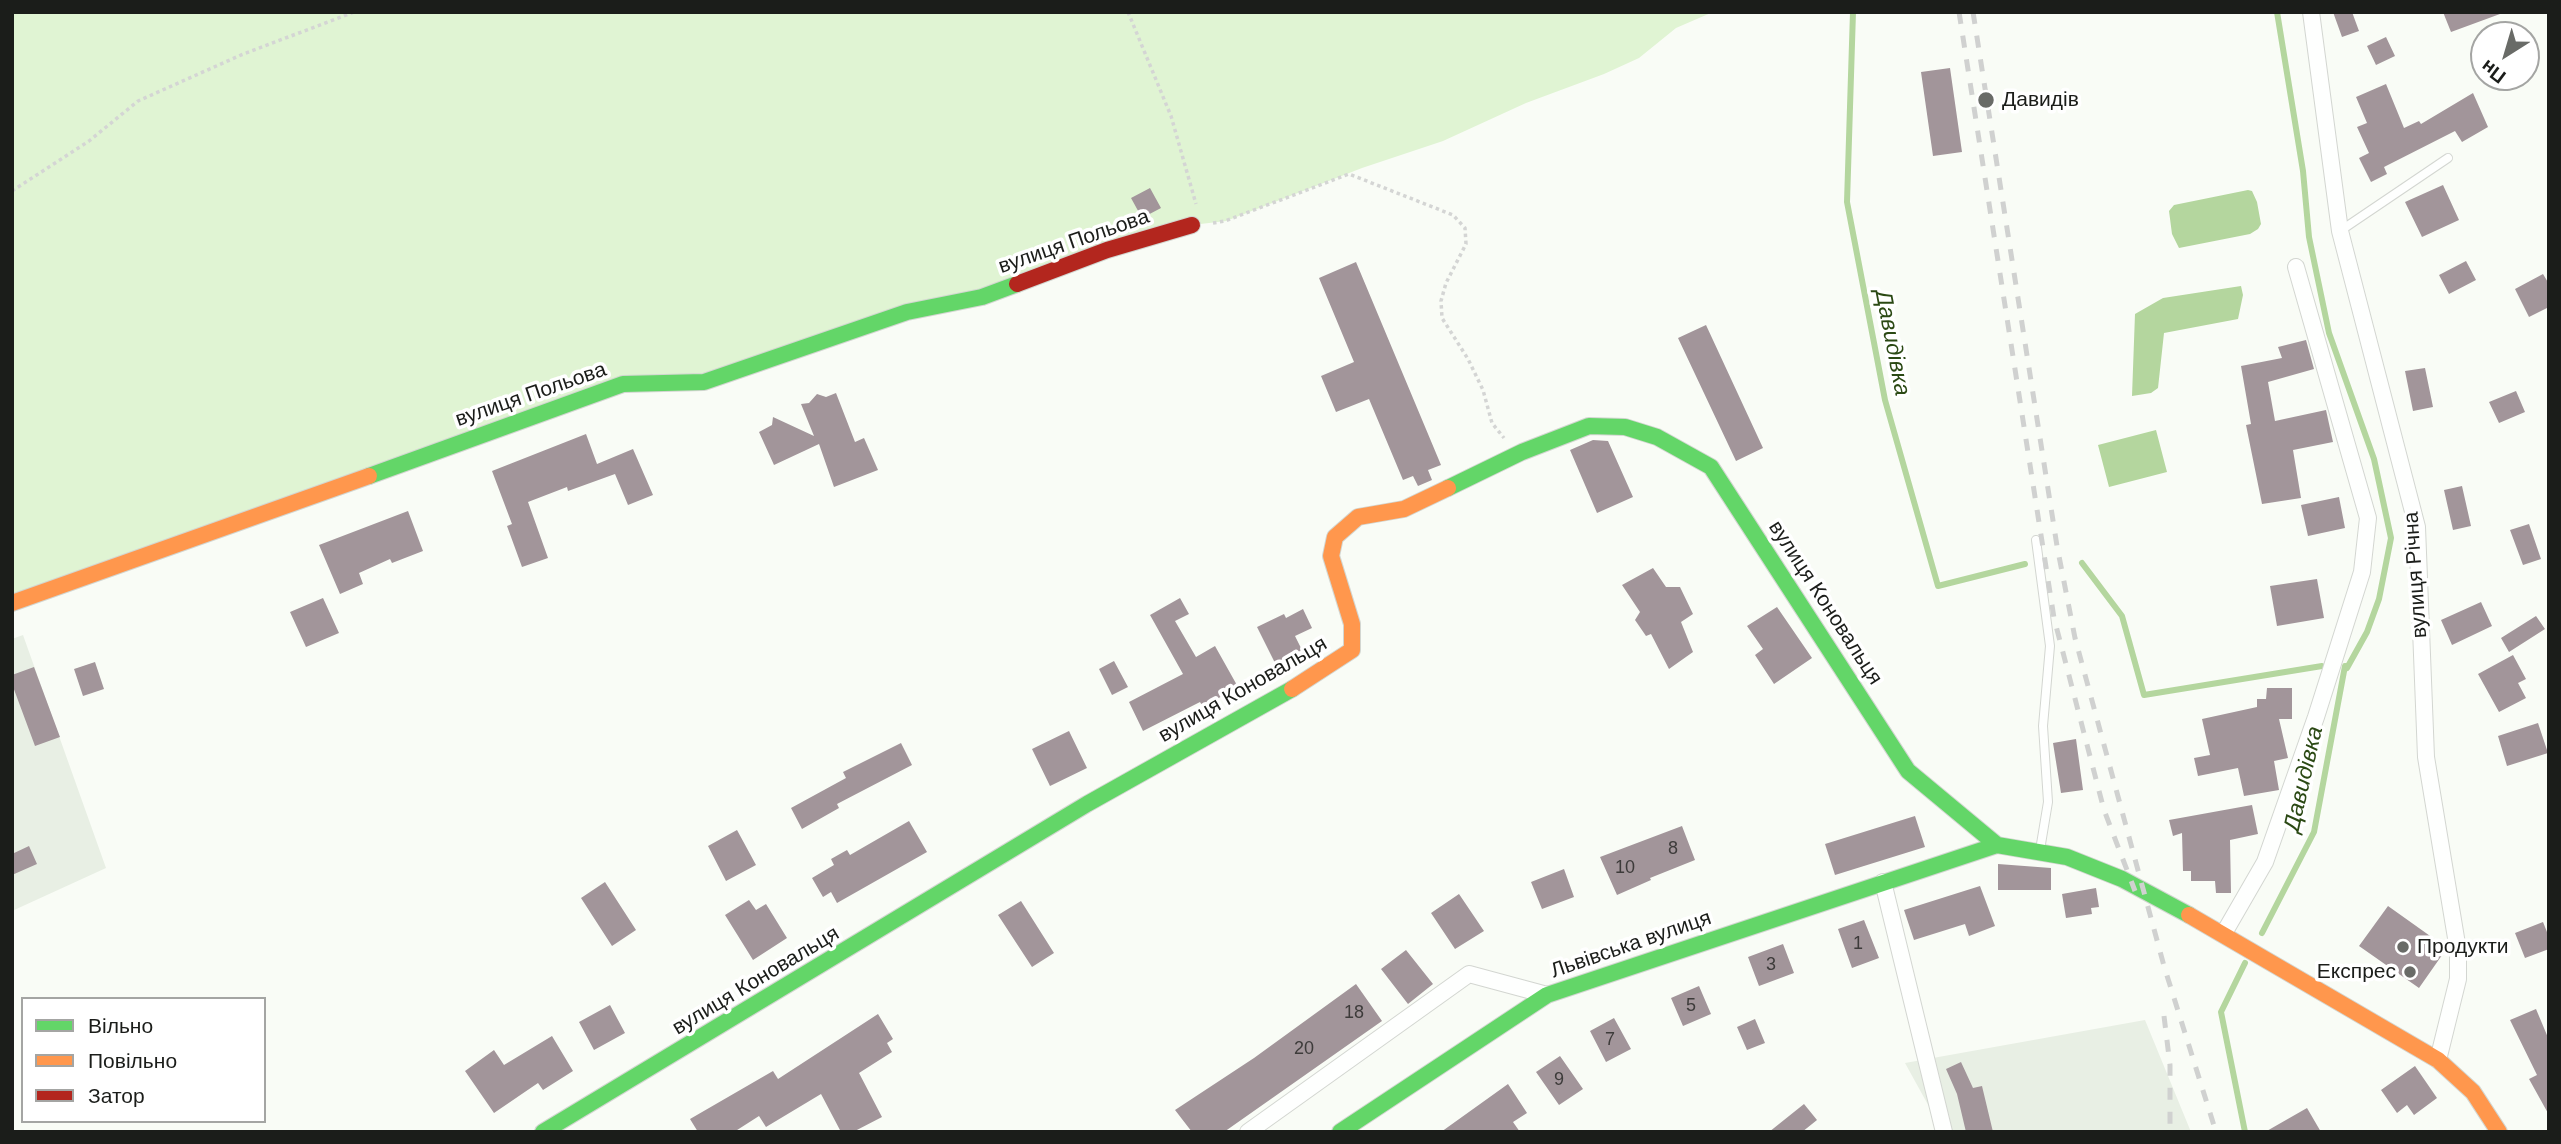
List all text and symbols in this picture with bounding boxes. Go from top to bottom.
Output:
north arrow [2470,21,2540,91]
text: Пн [2477,56,2510,88]
place label: Давидів [2002,87,2079,113]
marker: Давидів [1976,90,1996,110]
street label: вулиця Польова [995,204,1153,280]
water label: Давидівка [1868,288,1916,398]
street label: вулиця Польова [452,357,610,433]
street label: вулиця Річна [2399,511,2433,639]
street label: вулиця Коновальця [1763,516,1887,690]
street label: вулиця Коновальця [1154,632,1332,748]
water label: Давидівка [2278,724,2330,834]
house number: 8 [1668,838,1678,860]
house number: 10 [1615,857,1635,879]
street label: Львівська вулиця [1547,906,1715,984]
street label: вулиця Коновальця [668,921,844,1041]
house number: 1 [1853,933,1863,955]
place label: Продукти [2417,934,2509,960]
marker: Продукти [2395,939,2411,955]
house number: 3 [1766,954,1776,976]
place label: Експрес [2317,959,2396,985]
marker: Експрес [2402,964,2418,980]
house number: 5 [1686,995,1696,1017]
legend [21,997,266,1123]
house number: 18 [1344,1002,1364,1024]
text: Вільно [88,1014,153,1037]
house number: 7 [1605,1029,1615,1051]
house number: 20 [1294,1038,1314,1060]
text: Повільно [88,1049,177,1072]
house number: 9 [1554,1069,1564,1091]
text: Затор [88,1084,145,1107]

